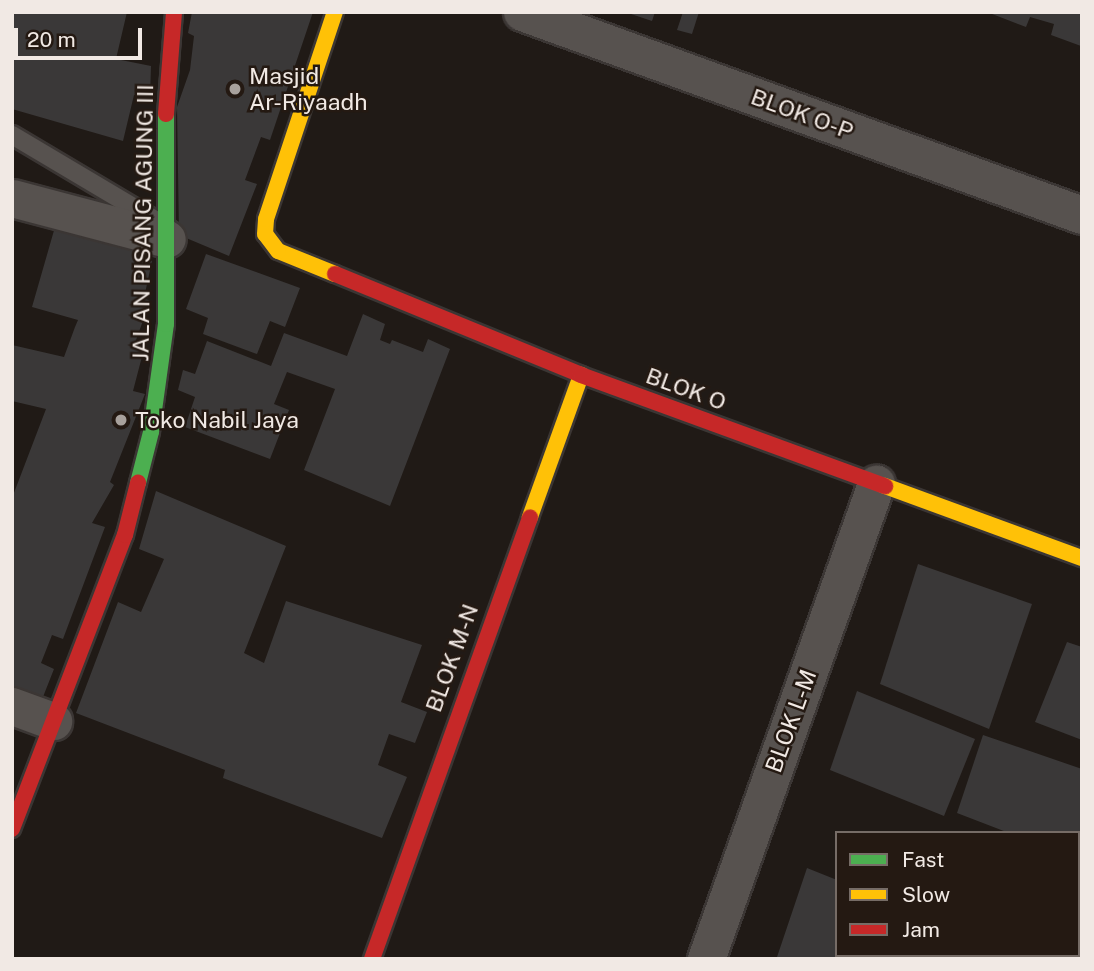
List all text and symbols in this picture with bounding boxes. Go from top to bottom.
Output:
scale bar [18,14,145,58]
text: 20 m [27,27,76,52]
place label: Masjid Ar-Riyaadh [249,62,368,116]
marker: Masjid Ar-Riyaadh [227,81,243,97]
street label: BLOK O-P [747,83,857,145]
street label: JALAN PISANG AGUNG III [127,84,159,362]
street label: BLOK O [642,362,730,416]
place label: Toko Nabil Jaya [135,406,299,434]
marker: Toko Nabil Jaya [113,412,129,428]
street label: BLOK M-N [420,600,484,716]
street label: BLOK L-M [760,666,822,776]
legend [835,831,1080,957]
text: Fast [902,847,944,872]
text: Slow [902,882,950,907]
text: Jam [902,917,940,942]

